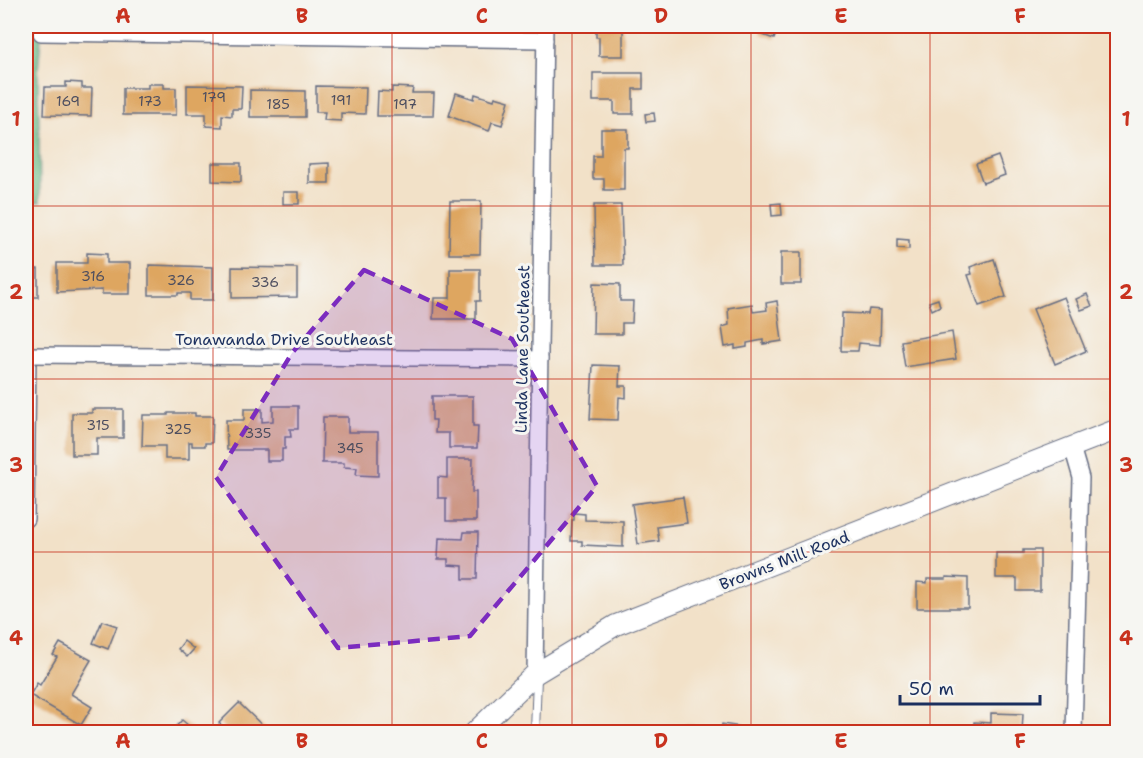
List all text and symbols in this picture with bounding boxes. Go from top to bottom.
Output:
text: A [115,3,131,29]
text: B [296,3,308,29]
text: C [476,3,488,29]
text: D [654,3,668,29]
text: E [834,3,848,29]
text: F [1014,3,1026,29]
house number: 179 [202,88,226,106]
house number: 191 [331,91,351,109]
house number: 169 [56,92,80,110]
house number: 173 [138,92,162,110]
house number: 185 [266,95,290,113]
house number: 197 [393,95,417,113]
text: 1 [11,106,21,132]
text: 1 [1121,106,1131,132]
street label: Linda Lane Southeast [511,265,534,433]
house number: 316 [81,267,105,285]
house number: 326 [167,271,195,289]
house number: 336 [251,273,279,291]
text: 2 [9,279,23,305]
text: 2 [1119,279,1133,305]
street label: Tonawanda Drive Southeast [175,329,393,350]
house number: 315 [86,416,110,434]
house number: 325 [165,420,191,438]
house number: 335 [245,424,271,442]
house number: 345 [336,439,364,457]
text: 3 [9,452,23,478]
text: 3 [1119,452,1133,478]
street label: Browns Mill Road [716,526,852,595]
text: 4 [9,625,23,651]
text: 4 [1119,625,1133,651]
scale bar [900,668,1040,706]
text: 50 m [909,677,954,701]
text: A [115,728,131,754]
text: B [296,728,308,754]
text: C [476,728,488,754]
text: D [654,728,668,754]
text: E [834,728,848,754]
text: F [1014,728,1026,754]

